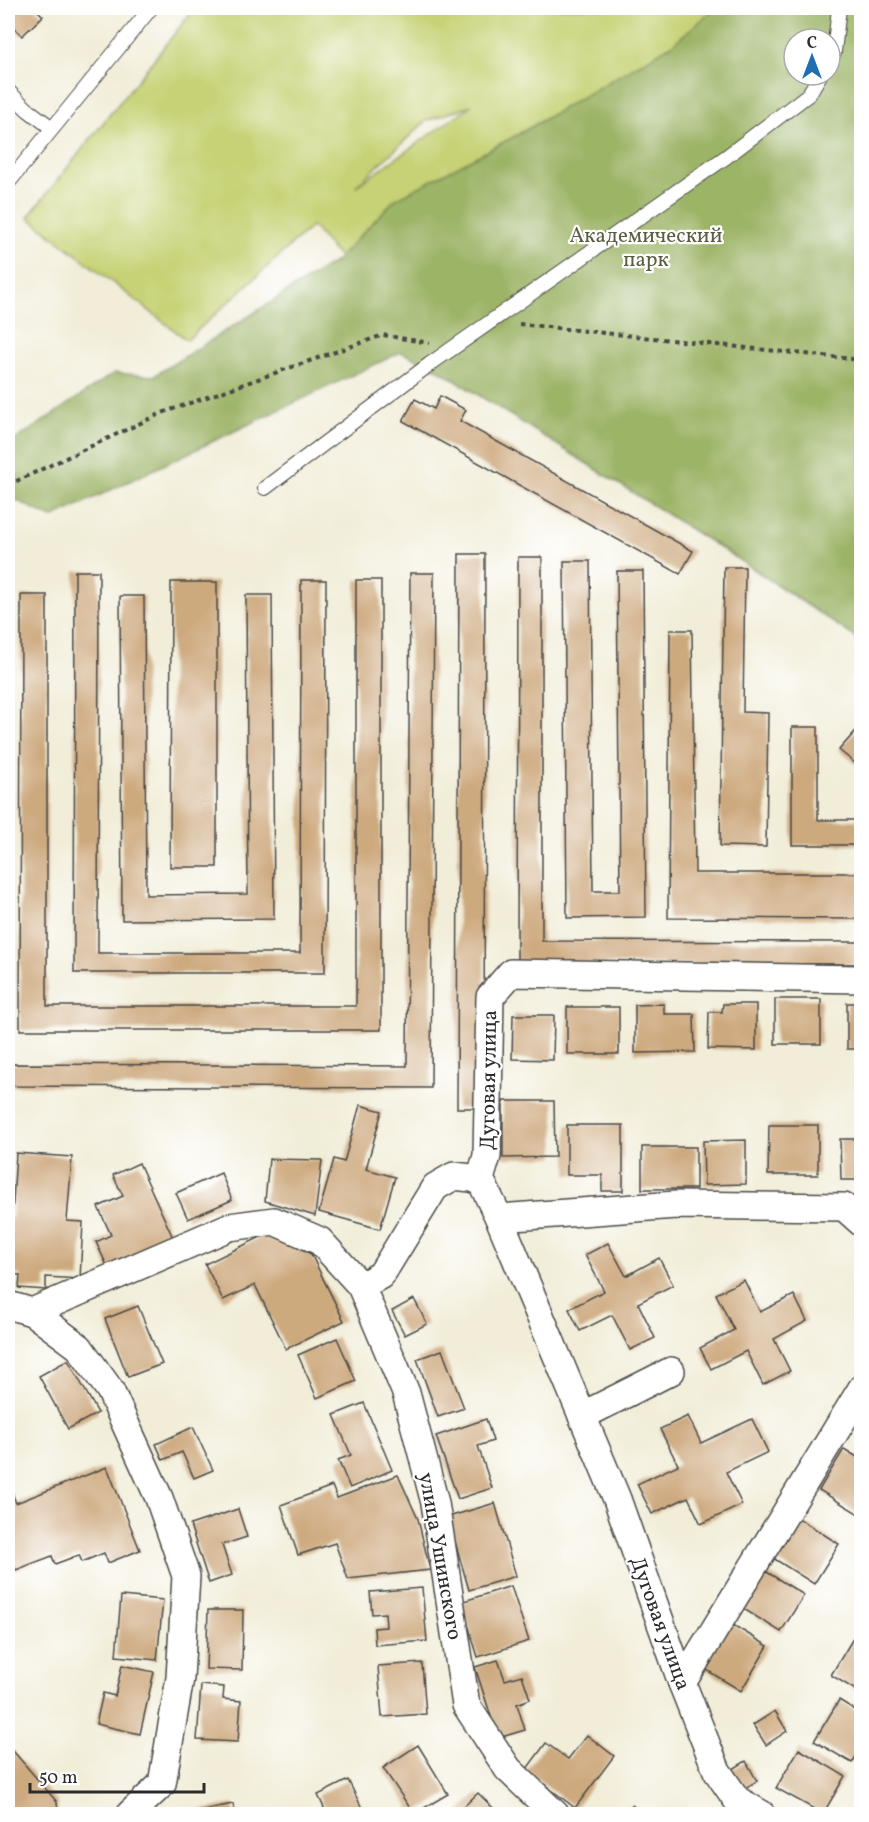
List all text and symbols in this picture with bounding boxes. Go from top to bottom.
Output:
north arrow [782,27,842,87]
text: С [807,33,817,55]
park label: Академический парк [570,222,723,275]
street label: Дуговая улица [474,1010,505,1150]
street label: улица Ушинского [411,1470,469,1642]
street label: Дуговая улица [622,1553,697,1694]
scale bar [30,1756,204,1794]
text: 50 m [39,1766,78,1791]

